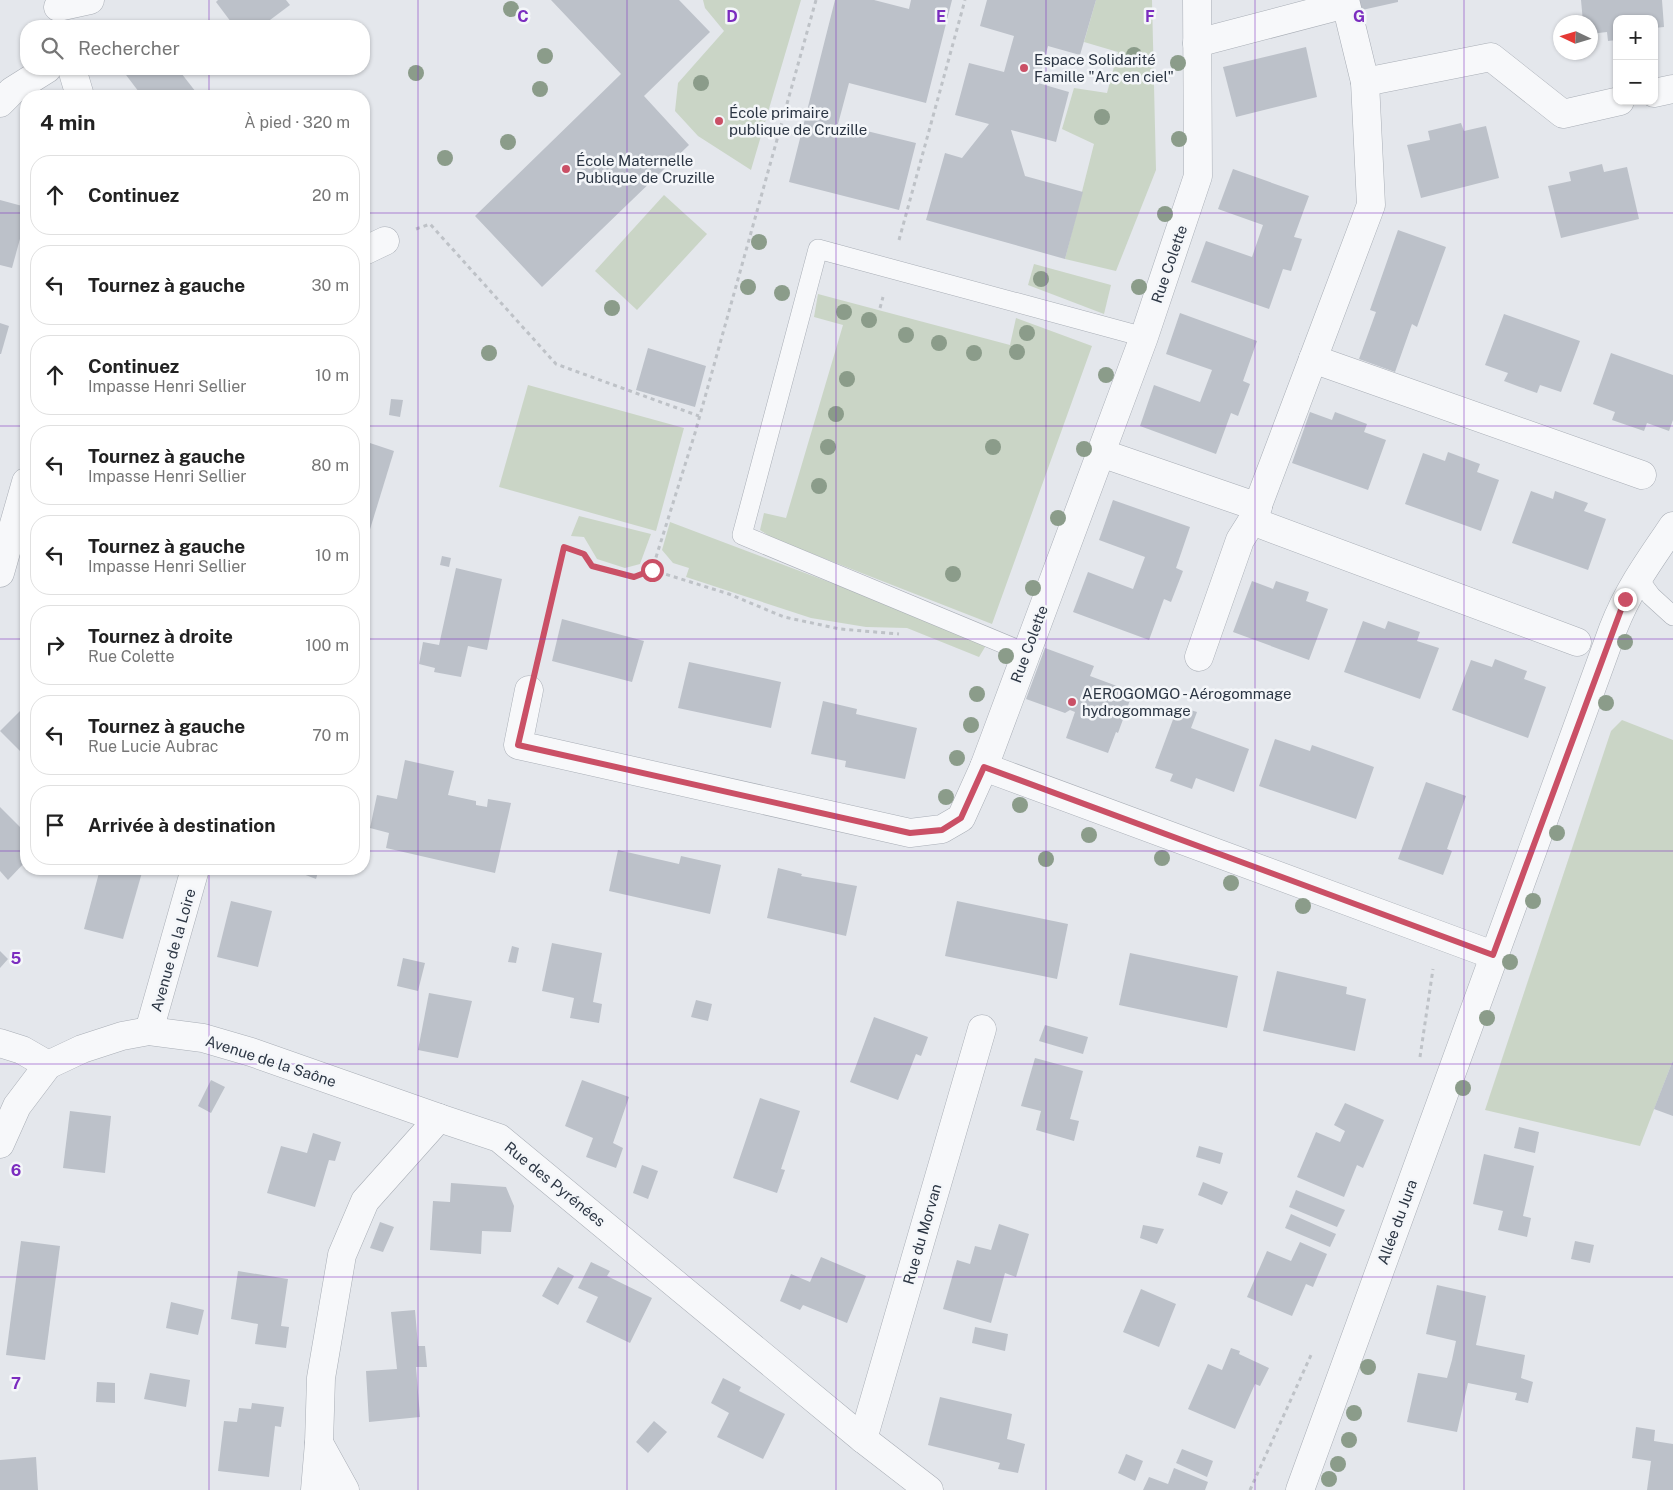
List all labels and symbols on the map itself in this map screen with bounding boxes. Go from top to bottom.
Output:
text: C [517,7,529,26]
text: D [726,7,738,26]
text: E [936,7,946,26]
text: F [1145,7,1155,26]
text: G [1353,7,1365,26]
north arrow [1553,15,1598,60]
place label: Espace Solidarité Famille "Arc en ciel" [1034,51,1174,85]
marker: Espace Solidarité Famille "Arc en ciel" [1018,62,1030,74]
place label: École primaire publique de Cruzille [729,104,867,138]
marker: École primaire publique de Cruzille [713,115,725,127]
place label: École Maternelle Publique de Cruzille [576,152,715,186]
marker: École Maternelle Publique de Cruzille [560,163,572,175]
street label: Rue Colette [1148,223,1190,305]
route start [641,559,664,582]
route end [1614,588,1637,611]
street label: Rue Colette [1007,603,1051,685]
place label: AEROGOMGO - Aérogommage hydrogommage [1082,685,1292,719]
marker: AEROGOMGO - Aérogommage hydrogommage [1066,696,1078,708]
street label: Avenue de la Loire [147,887,199,1013]
text: 5 [11,949,22,968]
street label: Avenue de la Saône [204,1032,338,1090]
street label: Rue des Pyrénées [501,1138,609,1230]
text: 6 [11,1161,21,1180]
street label: Allée du Jura [1374,1177,1420,1267]
street label: Rue du Morvan [900,1182,944,1286]
text: 7 [11,1374,21,1393]

